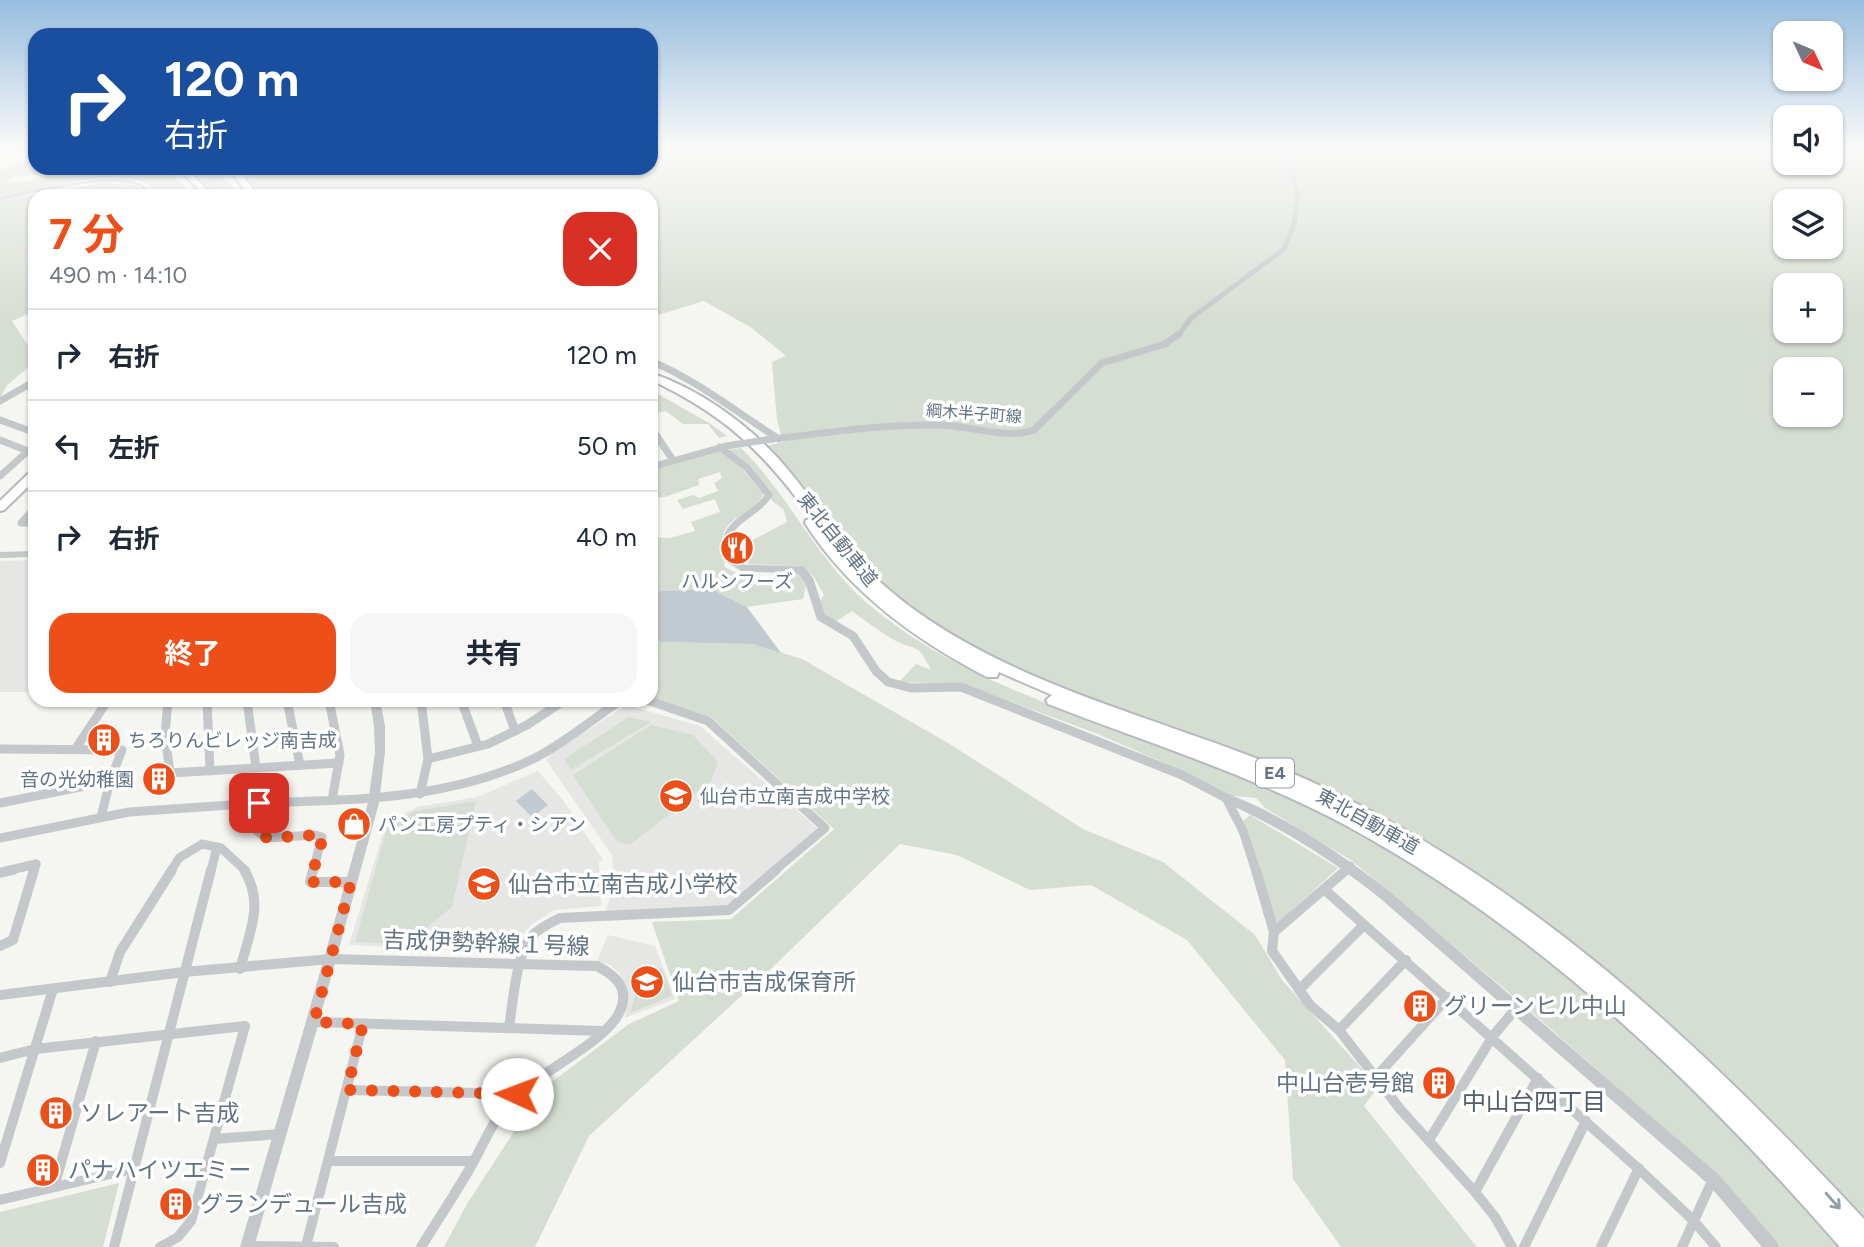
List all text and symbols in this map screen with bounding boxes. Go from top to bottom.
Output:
north arrow [1773,21,1843,91]
map controls [1773,21,1843,427]
text: 120 m [164,49,299,108]
icon: right [49,56,140,147]
button: sound [1773,105,1843,175]
text: 右折 [164,116,228,154]
button: layers [1773,189,1843,259]
text: 7 分 [49,209,124,260]
button: close [563,212,637,286]
text: 490 m · 14:10 [49,261,187,289]
button: + [1773,273,1843,343]
icon: right [49,336,87,374]
text: 120 m [567,339,637,371]
text: 右折 [108,341,160,373]
button: − [1773,357,1843,427]
street label: 綱木半子町線 [925,401,1023,426]
icon: left [49,427,87,465]
text: 50 m [577,430,637,462]
text: 左折 [108,432,160,464]
street label: 東北自動車道 [793,488,882,591]
icon: right [49,518,87,556]
text: 40 m [576,521,637,553]
text: 右折 [108,523,160,555]
restaurant icon: ハルンフーズ [718,529,756,567]
place label: ハルンフーズ [681,570,793,593]
button: 終了 [49,613,336,693]
button: 共有 [350,613,637,693]
building icon: ちろりんビレッジ南吉成 [85,721,123,759]
place label: ちろりんビレッジ南吉成 [128,729,337,752]
road number: E4 [1256,758,1294,788]
building icon: 音の光幼稚園 [140,760,178,798]
place label: 音の光幼稚園 [20,768,134,791]
pin [229,773,289,833]
school or university icon: 仙台市立南吉成中学校 [657,777,695,815]
icon: arrive [240,784,278,822]
street label: 東北自動車道 [1312,784,1423,859]
place label: 仙台市立南吉成中学校 [700,785,890,808]
shop icon: パン工房プティ・シアン [335,805,373,843]
place label: パン工房プティ・シアン [378,813,586,836]
school or university icon: 仙台市立南吉成小学校 [465,865,503,903]
place label: 仙台市立南吉成小学校 [508,870,738,898]
street label: 吉成伊勢幹線１号線 [382,925,590,961]
school or university icon: 仙台市吉成保育所 [628,963,666,1001]
place label: 仙台市吉成保育所 [672,968,856,996]
building icon: グリーンヒル中山 [1401,987,1439,1025]
place label: グリーンヒル中山 [1444,992,1627,1020]
position arrow [480,1057,554,1131]
building icon: 中山台壱号館 [1420,1064,1458,1102]
place label: 中山台壱号館 [1276,1069,1414,1097]
district label: 中山台四丁目 [1462,1087,1606,1116]
building icon: ソレアート吉成 [37,1094,75,1132]
place label: ソレアート吉成 [80,1099,240,1127]
building icon: パナハイツエミー [24,1151,62,1189]
place label: パナハイツエミー [68,1156,252,1184]
building icon: グランデュール吉成 [157,1185,195,1223]
place label: グランデュール吉成 [200,1190,407,1218]
one-way arrow [1825,1192,1841,1210]

